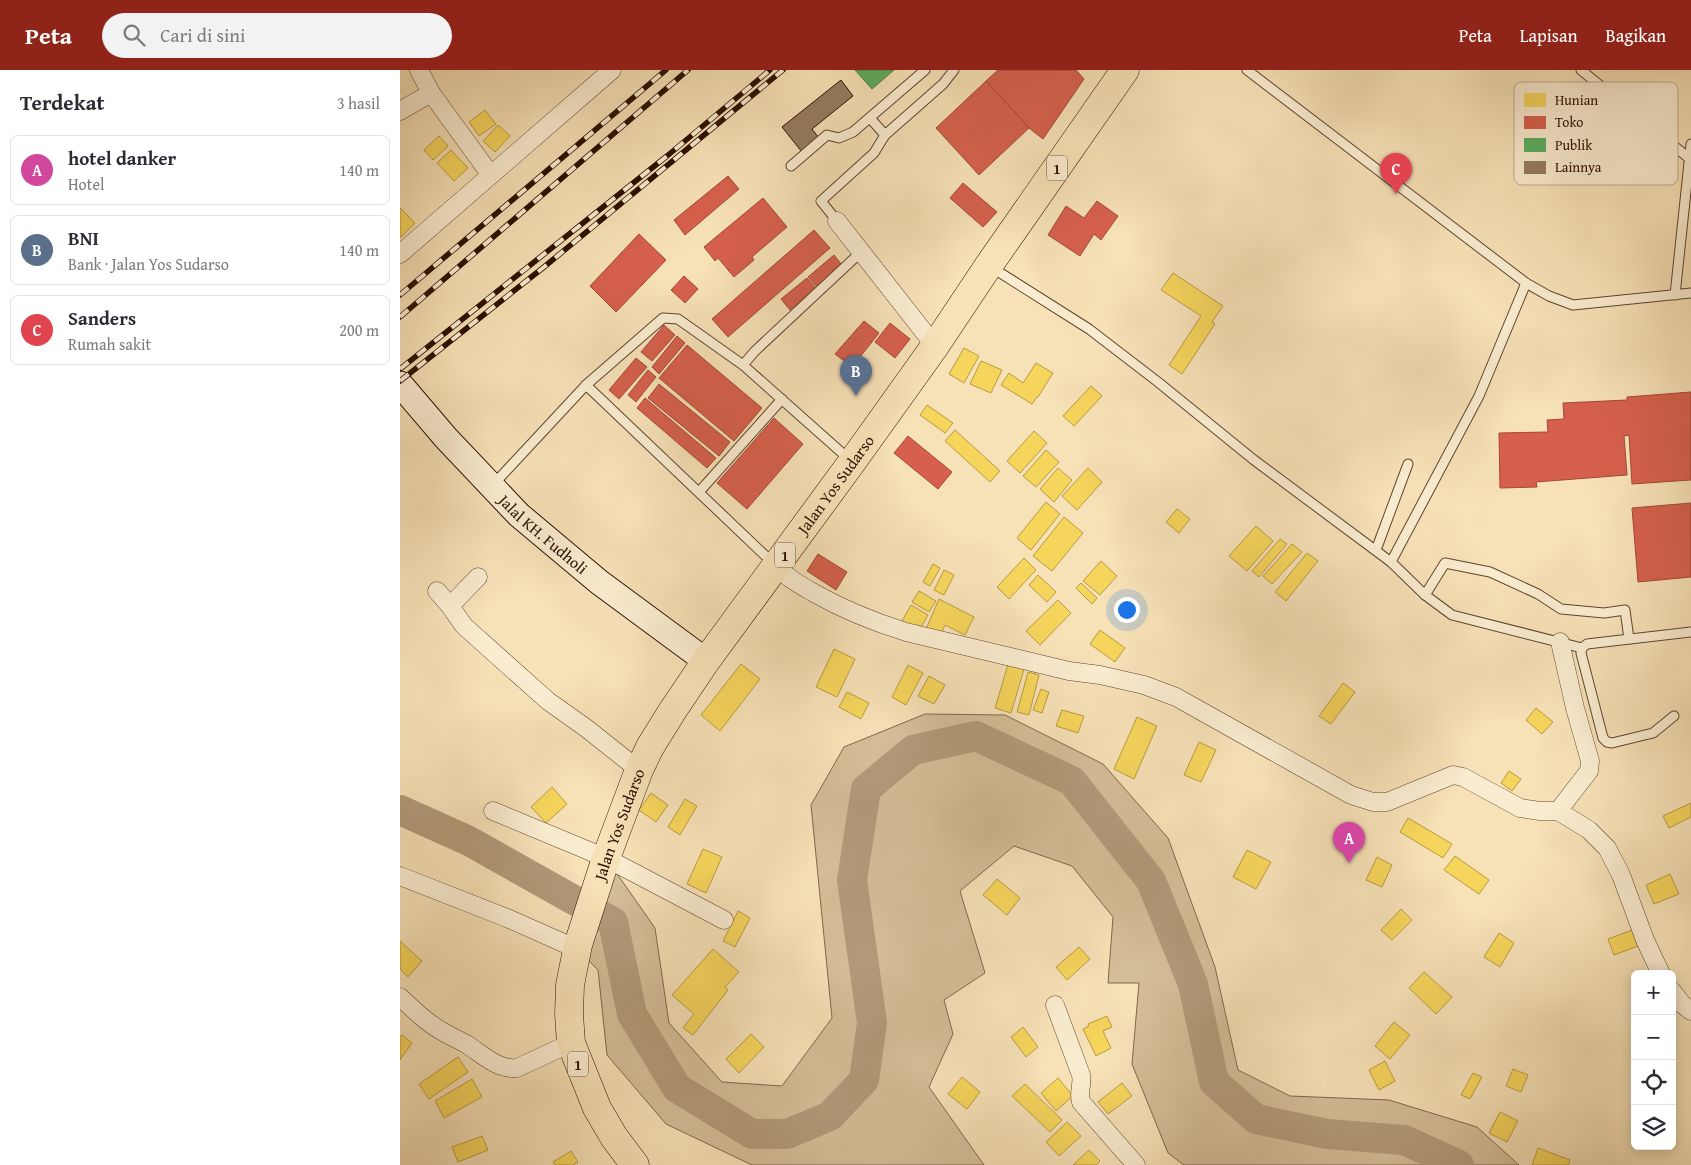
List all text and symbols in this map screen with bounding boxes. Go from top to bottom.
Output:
search box [102,13,452,58]
text: Peta [25,18,72,53]
icon: search [120,21,148,49]
text: Cari di sini [160,21,245,49]
text: Peta [1459,22,1492,49]
text: Lapisan [1520,22,1578,49]
text: Bagikan [1606,22,1666,49]
legend [1514,82,1678,185]
text: Terdekat [20,87,104,118]
text: Hunian [1555,90,1598,110]
text: 3 hasil [337,91,380,115]
text: Toko [1555,112,1583,132]
text: Publik [1555,135,1593,155]
text: hotel danker [68,144,176,172]
pin: C [1380,153,1412,194]
road number: 1 [1047,156,1067,180]
text: Lainnya [1555,157,1602,177]
text: A [32,158,42,182]
text: 140 m [339,158,379,182]
text: Hotel [68,172,104,196]
text: BNI [68,224,99,252]
text: B [32,238,42,262]
text: 140 m [339,238,379,262]
text: Bank · Jalan Yos Sudarso [68,252,229,276]
text: Sanders [68,304,136,332]
text: C [32,318,42,342]
text: 200 m [339,318,379,342]
text: Rumah sakit [68,332,151,356]
pin: B [840,355,872,396]
street label: Jalan Yos Sudarso [790,430,880,541]
street label: Jalal KH. Fudholi [492,487,594,580]
road number: 1 [775,542,795,568]
your location [1114,597,1140,623]
street label: Jalan Yos Sudarso [587,765,651,885]
pin: A [1333,822,1365,863]
map controls [1631,970,1676,1150]
button: + [1631,970,1676,1015]
button: − [1631,1015,1676,1060]
road number: 1 [568,1052,588,1076]
button: locate [1631,1060,1676,1105]
button: layers [1631,1105,1676,1150]

